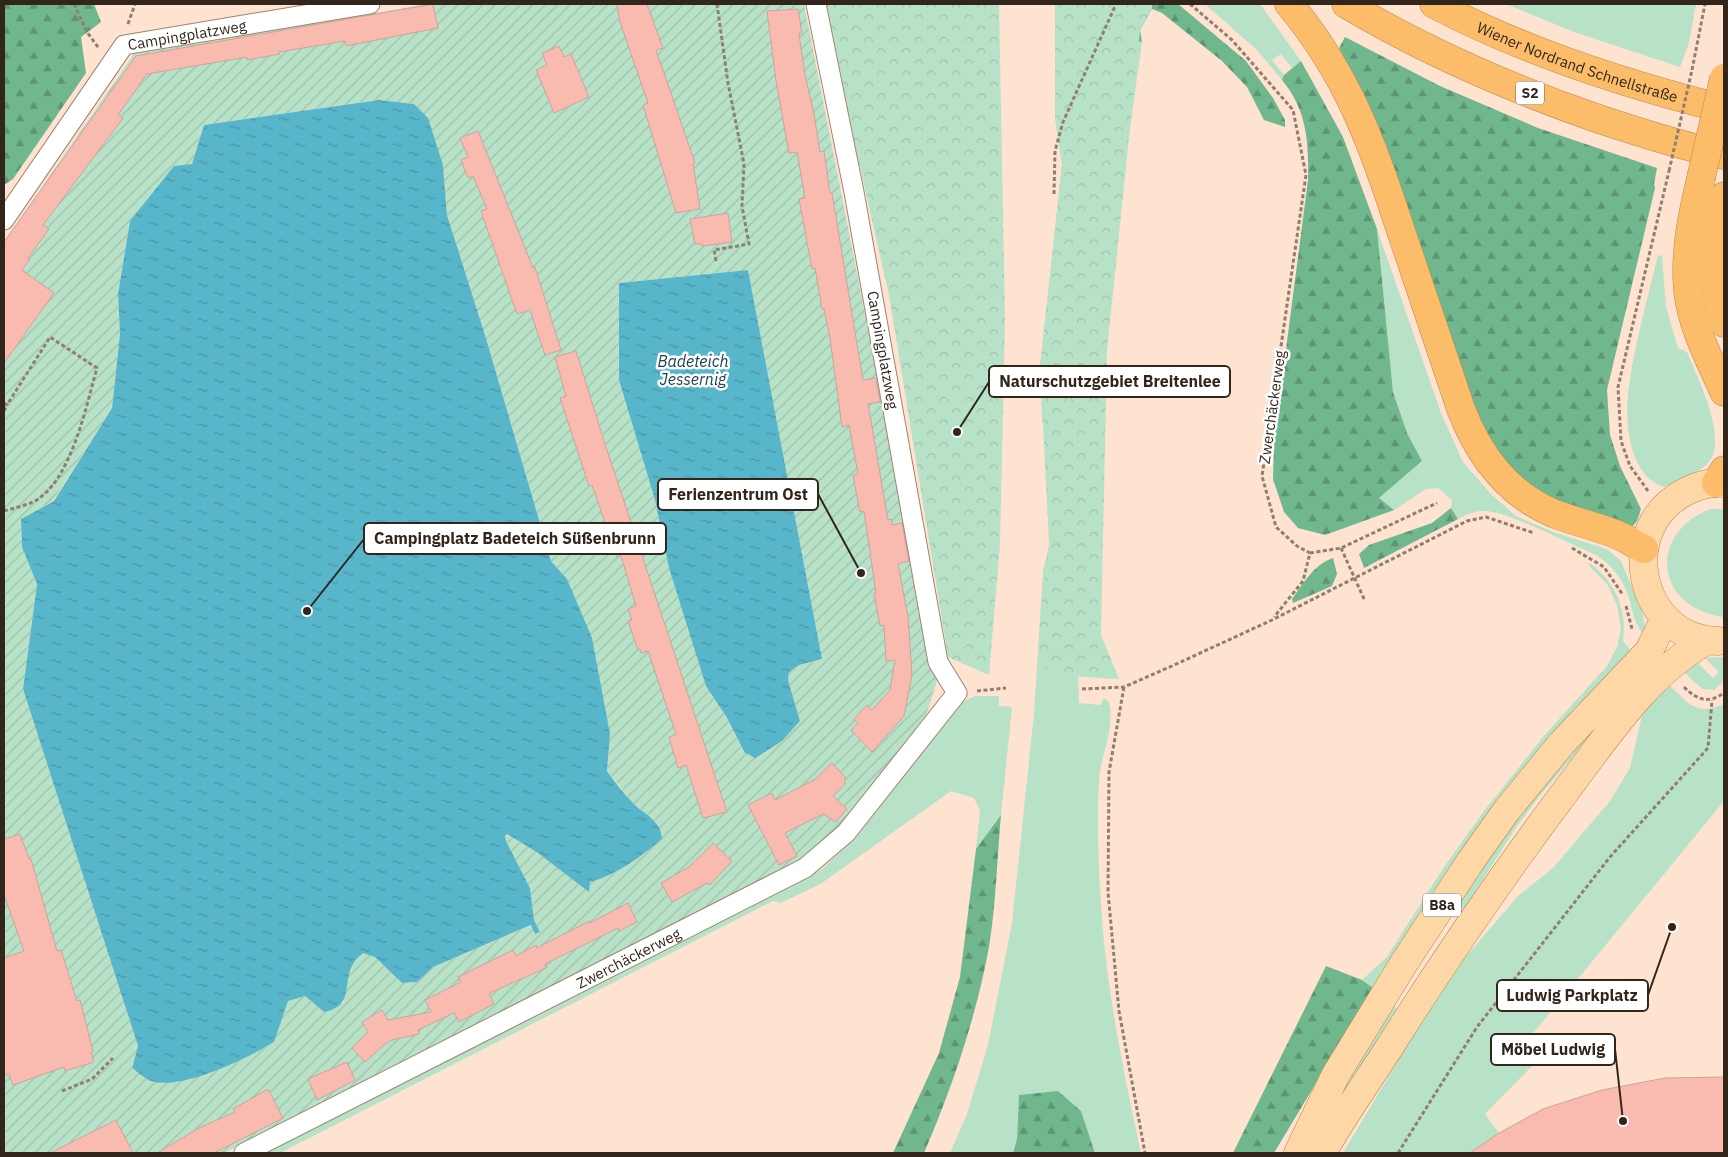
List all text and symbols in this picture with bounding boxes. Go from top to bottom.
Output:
street label: Campingplatzweg [126,15,248,54]
street label: Wiener Nordrand Schnellstraße [1474,17,1680,106]
road number: S2 [1516,82,1544,105]
street label: Campingplatzweg [863,289,903,411]
street label: Zwerchäckerweg [1255,349,1289,465]
water label: Badeteich Jessernig [657,351,729,389]
callout: Naturschutzgebiet Breitenlee [989,366,1230,397]
text: Naturschutzgebiet Breitenlee [999,371,1221,391]
callout: Ferienzentrum Ost [658,479,818,510]
text: Ferienzentrum Ost [668,484,808,504]
callout: Campingplatz Badeteich Süßenbrunn [364,523,666,554]
text: Campingplatz Badeteich Süßenbrunn [374,528,656,548]
road number: B8a [1423,894,1461,916]
street label: Zwerchäckerweg [573,923,684,992]
callout: Ludwig Parkplatz [1497,980,1648,1011]
text: Ludwig Parkplatz [1506,985,1638,1005]
callout: Möbel Ludwig [1491,1034,1615,1065]
text: Möbel Ludwig [1501,1039,1605,1059]

